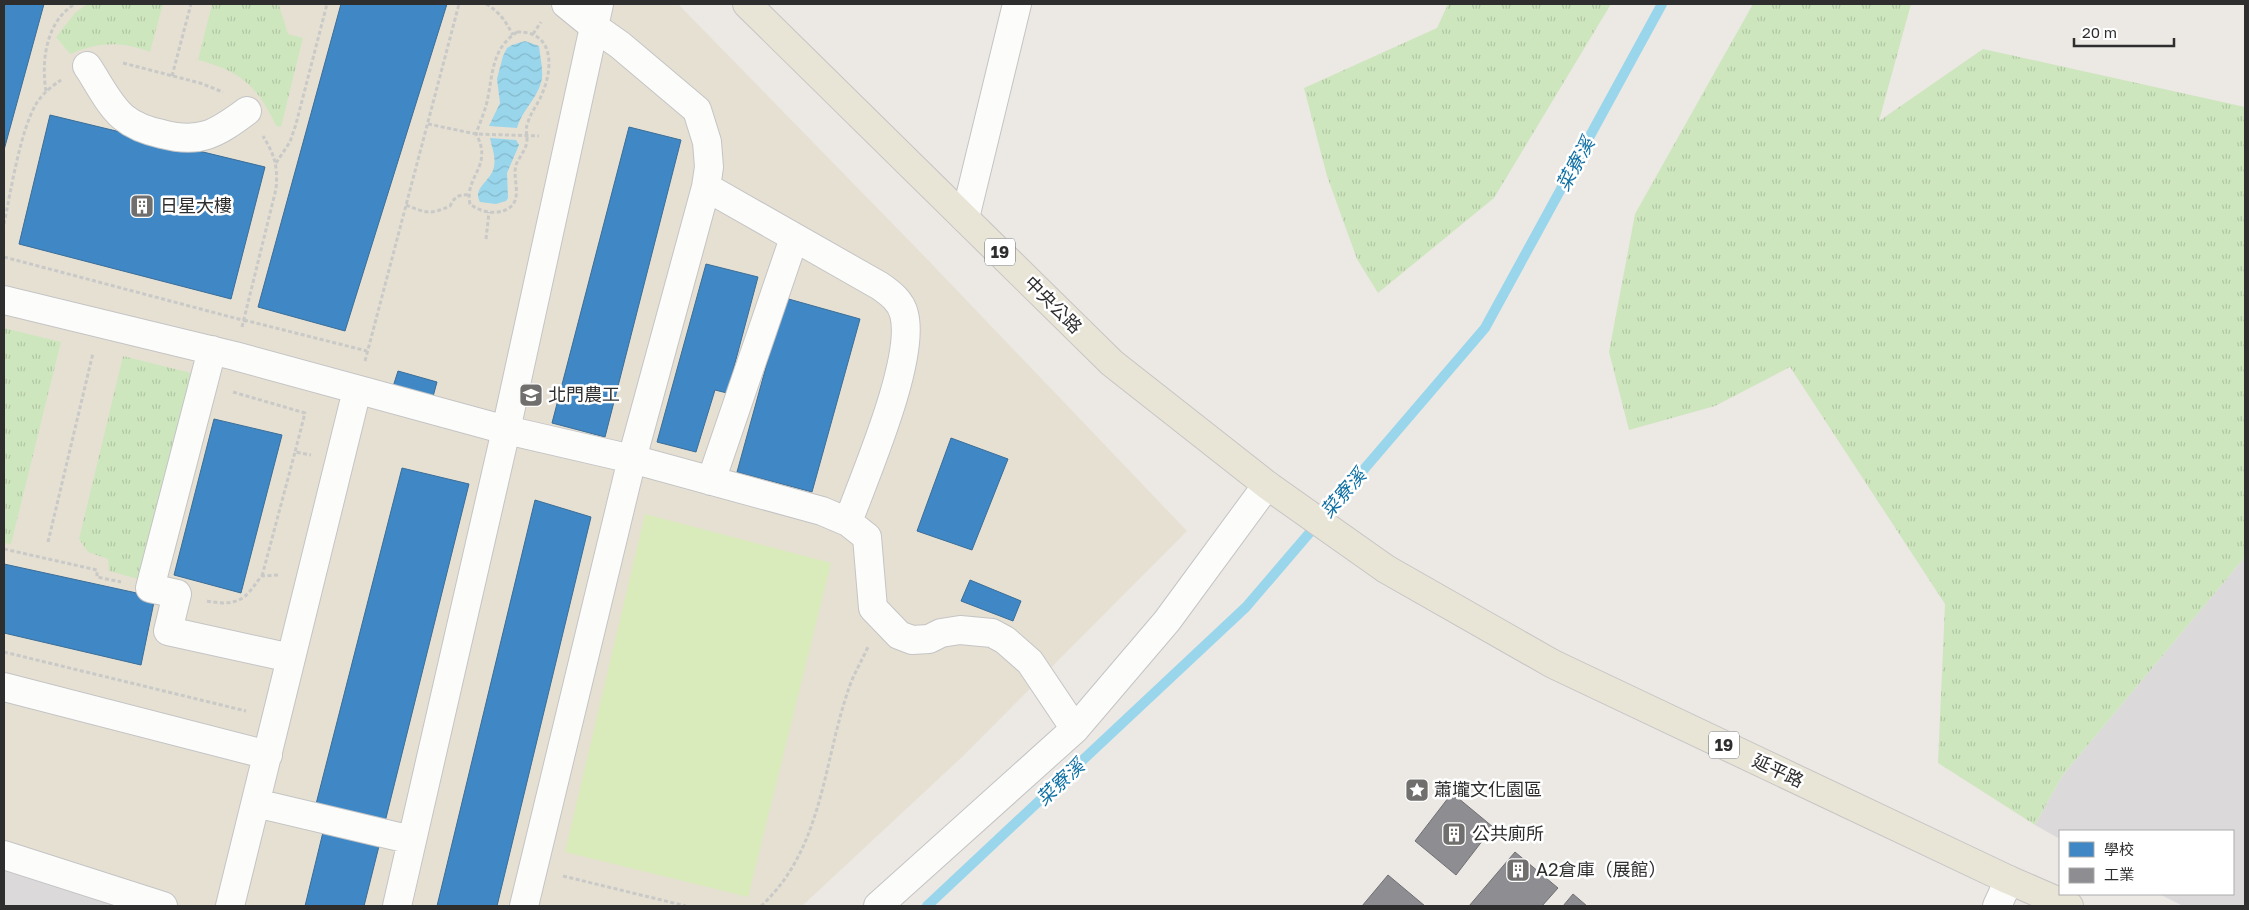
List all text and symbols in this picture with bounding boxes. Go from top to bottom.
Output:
scale bar [2074,15,2174,47]
text: 20 m [2082,23,2117,41]
water label: 菜寮溪 [1551,131,1600,194]
building icon: 日星大樓 [129,193,155,219]
place label: 日星大樓 [160,194,232,216]
road number: 19 [985,238,1015,266]
street label: 中央公路 [1020,271,1087,338]
school or university icon: 北門農工 [518,382,544,408]
place label: 北門農工 [548,383,620,405]
water label: 菜寮溪 [1315,461,1372,522]
road number: 19 [1709,732,1739,758]
street label: 延平路 [1749,749,1808,791]
water label: 菜寮溪 [1031,752,1091,809]
place icon: 蕭壠文化園區 [1404,777,1430,803]
place label: 蕭壠文化園區 [1434,778,1542,800]
building icon: 公共廁所 [1441,821,1467,847]
place label: 公共廁所 [1472,822,1544,844]
legend [2059,830,2234,895]
text: 學校 [2104,840,2134,858]
building icon: A2倉庫（展館） [1505,857,1531,883]
place label: A2倉庫（展館） [1536,858,1667,880]
text: 工業 [2104,865,2134,883]

